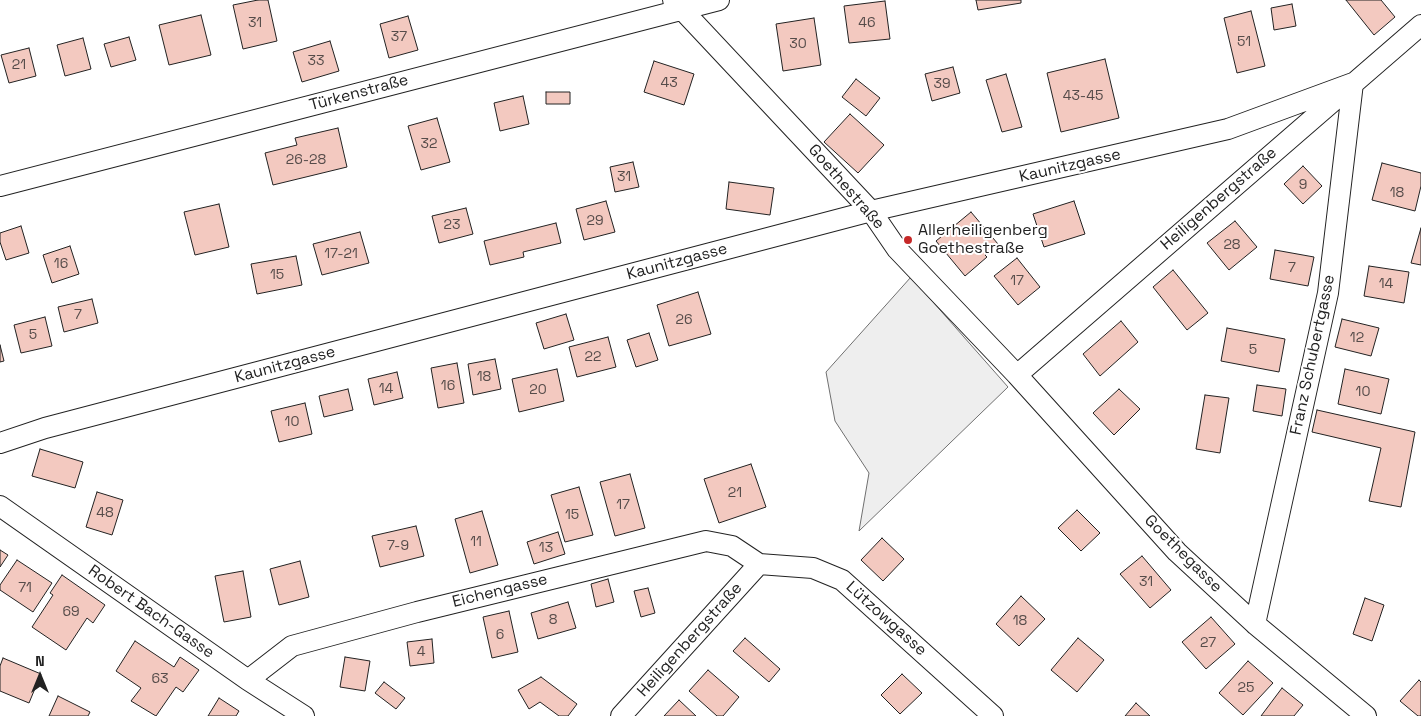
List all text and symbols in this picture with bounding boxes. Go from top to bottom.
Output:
house number: 31 [248,15,262,31]
house number: 46 [858,15,876,31]
house number: 37 [391,29,407,45]
house number: 51 [1237,34,1251,50]
house number: 30 [789,36,807,52]
house number: 33 [308,53,324,69]
house number: 21 [12,57,26,73]
street label: Türkenstraße [307,71,411,115]
house number: 43 [660,75,678,91]
house number: 39 [933,76,951,92]
house number: 43-45 [1063,88,1103,104]
house number: 32 [421,136,437,152]
street label: Goethestraße [804,141,888,233]
street label: Heiligenbergstraße [1157,143,1281,255]
street label: Kaunitzgasse [1017,145,1123,187]
house number: 26-28 [286,152,326,168]
house number: 31 [617,169,631,185]
house number: 9 [1299,177,1307,193]
house number: 18 [1390,185,1404,201]
house number: 29 [587,213,603,229]
house number: 23 [444,217,460,233]
place label: Allerheiligenberg Goethestraße [918,221,1048,259]
marker: Allerheiligenberg Goethestraße [902,234,914,246]
house number: 28 [1223,237,1241,253]
street label: Kaunitzgasse [625,239,729,285]
house number: 17-21 [324,246,358,262]
house number: 16 [54,256,68,272]
house number: 7 [1288,260,1296,276]
house number: 15 [270,267,284,283]
house number: 17 [1010,273,1024,289]
street label: Franz Schubertgasse [1287,273,1339,437]
house number: 14 [1379,276,1393,292]
house number: 7 [74,307,82,323]
house number: 26 [675,312,693,328]
house number: 5 [29,327,37,343]
house number: 12 [1350,330,1364,346]
street label: Kaunitzgasse [233,342,337,388]
house number: 5 [1249,342,1257,358]
house number: 22 [585,349,601,365]
house number: 18 [477,369,491,385]
house number: 16 [441,378,455,394]
house number: 14 [379,381,393,397]
house number: 20 [529,382,547,398]
house number: 10 [1356,384,1370,400]
house number: 10 [285,414,299,430]
house number: 21 [728,485,742,501]
house number: 17 [616,497,630,513]
house number: 48 [96,505,114,521]
house number: 15 [565,507,579,523]
street label: Goethegasse [1140,511,1226,597]
house number: 11 [470,534,482,550]
house number: 7-9 [387,538,409,554]
house number: 13 [539,540,553,556]
street label: Robert Bach-Gasse [84,561,218,663]
street label: Eichengasse [450,570,550,612]
house number: 31 [1139,574,1153,590]
street label: Lützowgasse [842,578,930,660]
street label: Heiligenbergstraße [634,579,746,701]
house number: 71 [18,580,32,596]
house number: 69 [62,604,80,620]
house number: 8 [549,612,557,628]
house number: 18 [1013,613,1027,629]
house number: 6 [496,627,504,643]
house number: 27 [1200,635,1216,651]
house number: 4 [417,644,425,660]
north arrow [15,651,65,701]
text: N [35,652,45,670]
house number: 63 [151,671,169,687]
house number: 25 [1238,680,1254,696]

